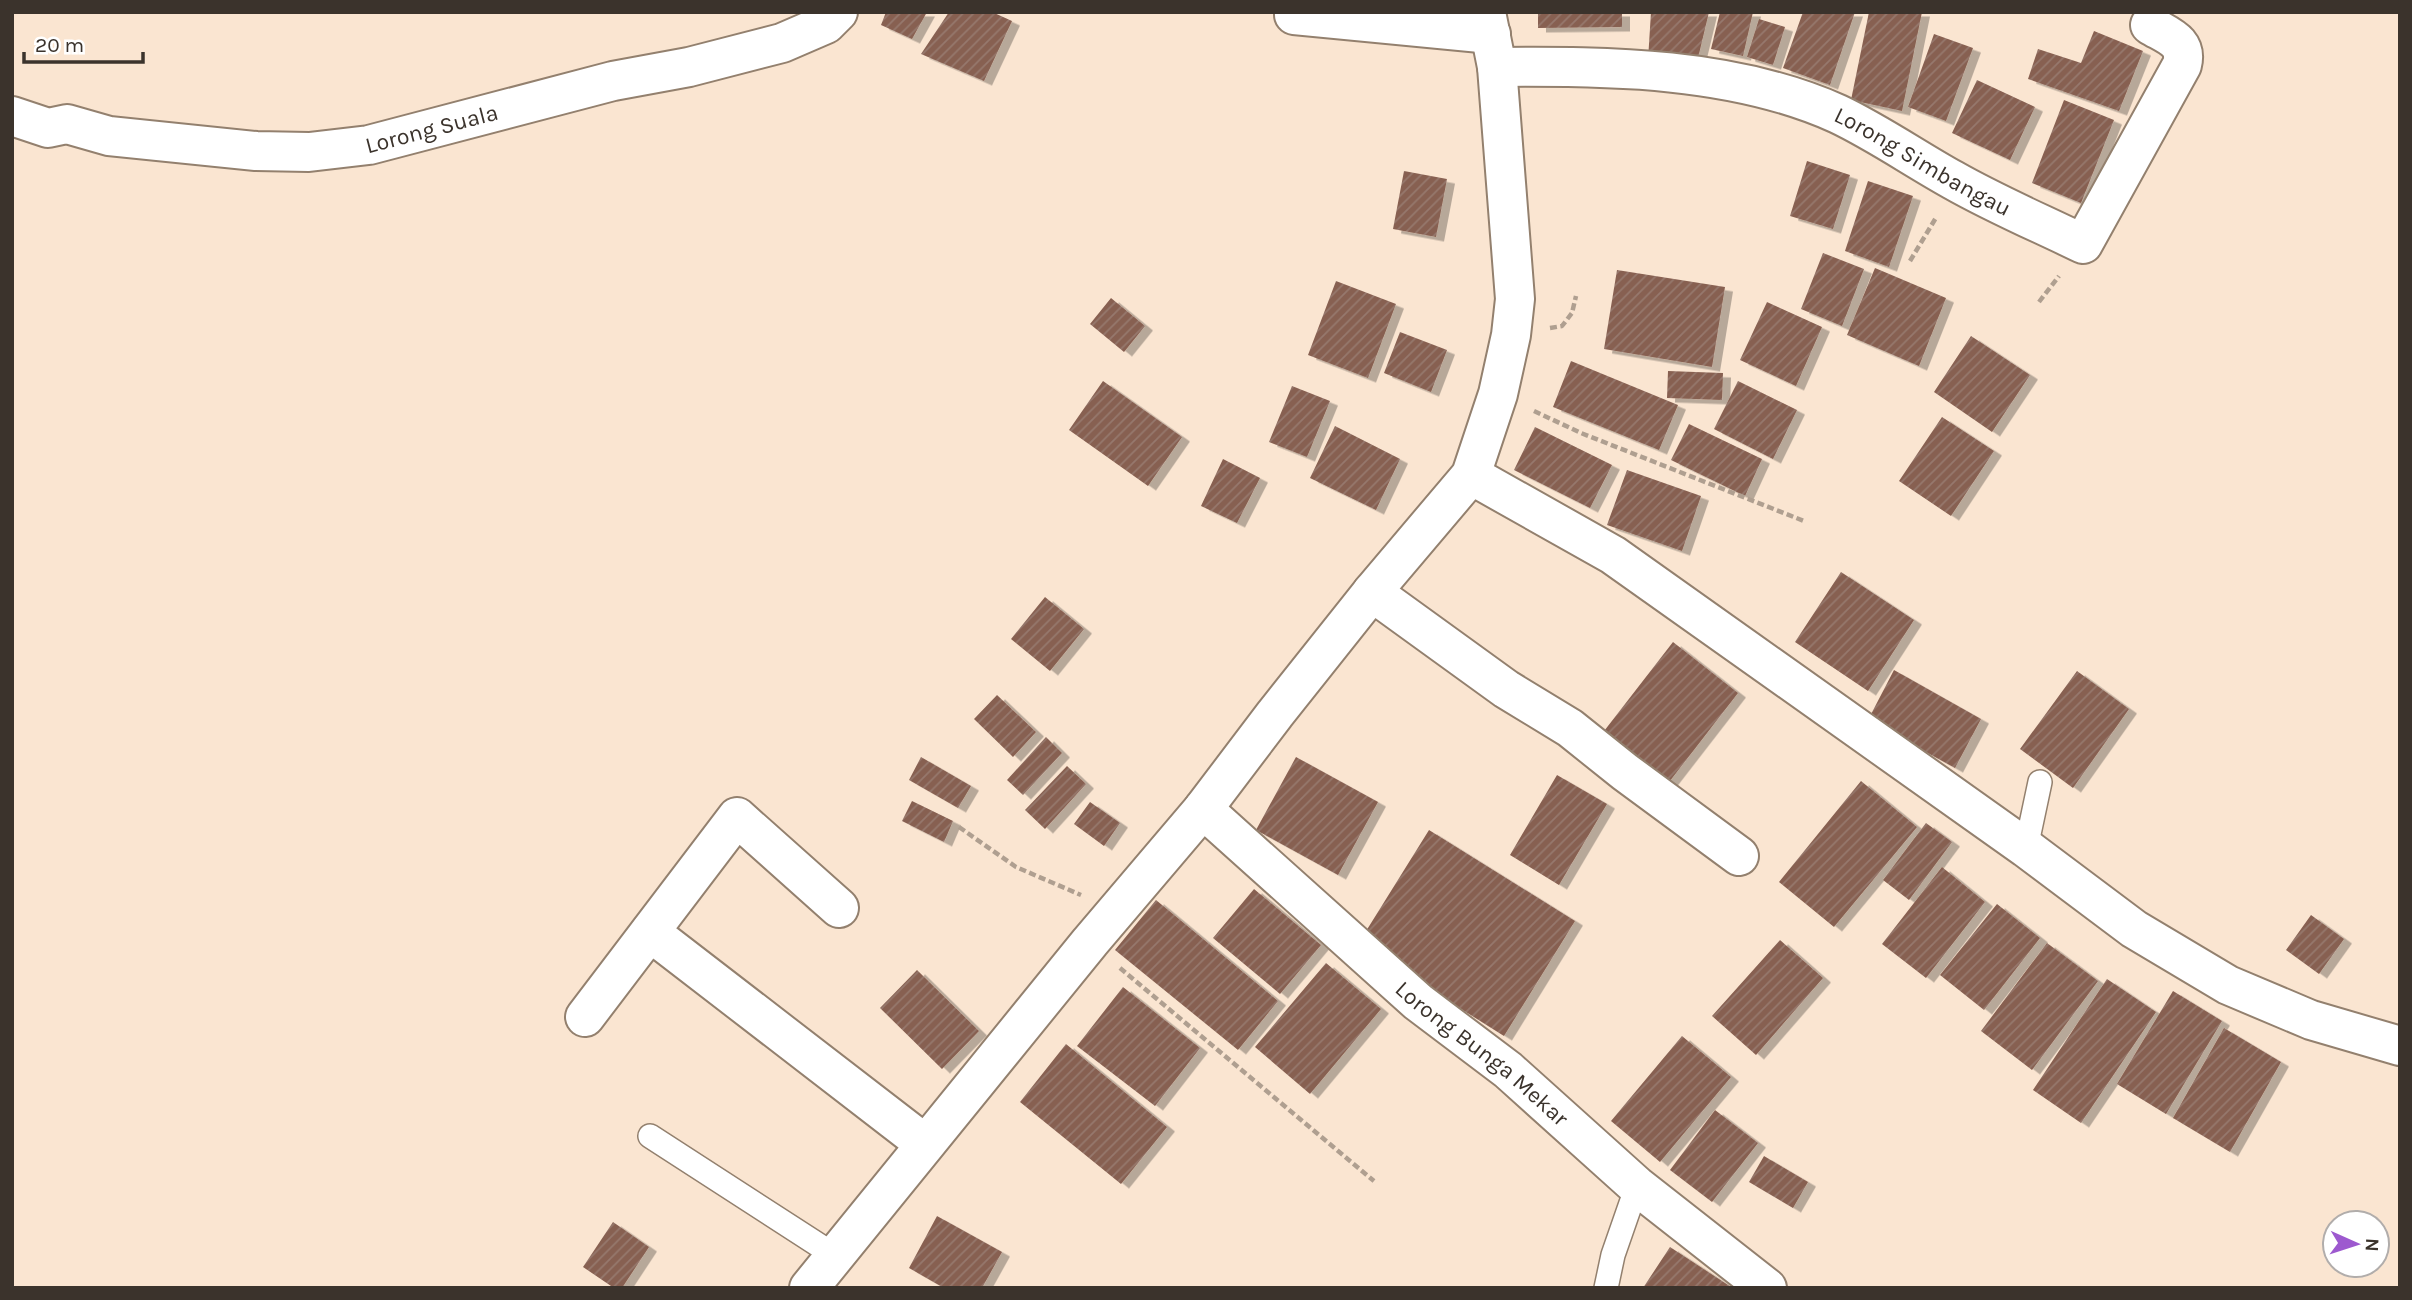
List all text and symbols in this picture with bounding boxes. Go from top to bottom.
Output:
scale bar [24,21,144,65]
text: 20 m [35,33,84,57]
street label: Lorong Suala [362,99,501,159]
street label: Lorong Simbangau [1830,101,2015,222]
street label: Lorong Bunga Mekar [1390,975,1574,1132]
north arrow [2321,1209,2391,1279]
text: N [2361,1237,2383,1252]

